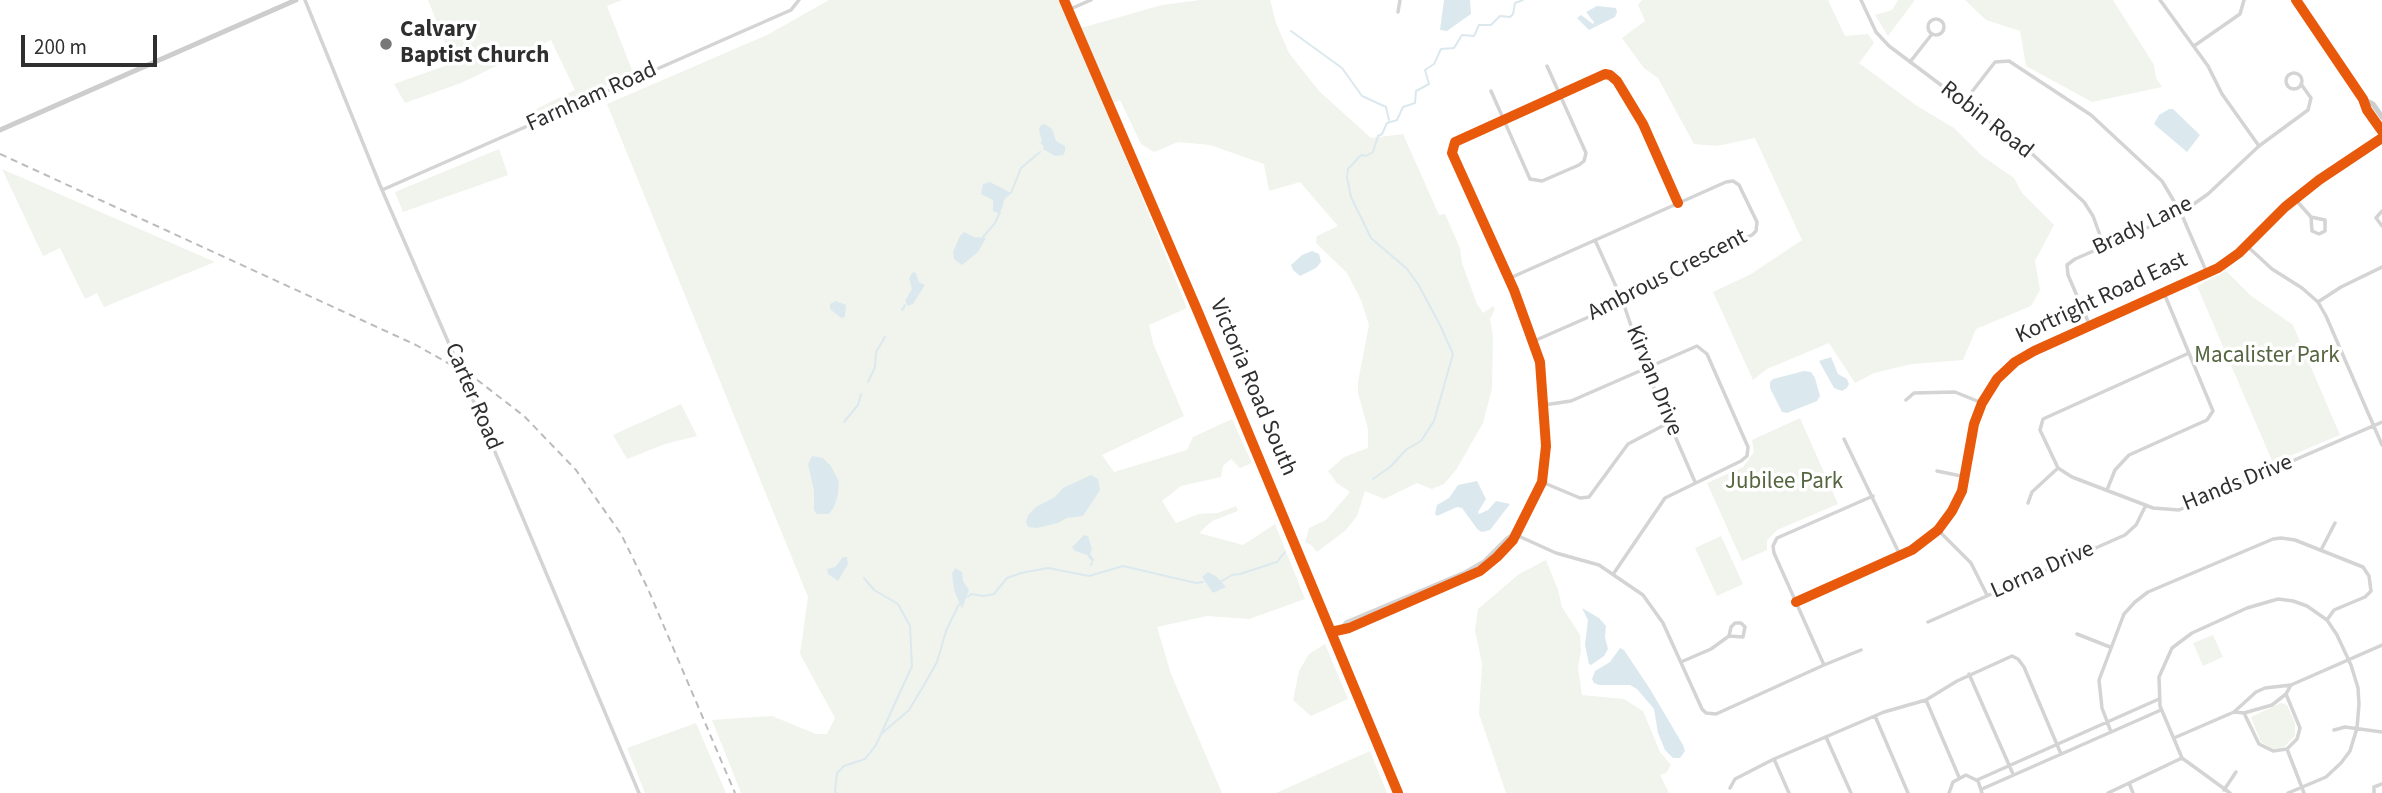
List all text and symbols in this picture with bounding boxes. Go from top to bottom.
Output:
place label: Calvary Baptist Church [400,17,549,71]
scale bar [24,21,161,65]
text: 200 m [34,32,87,62]
marker: Calvary Baptist Church [378,36,394,52]
street label: Farnham Road [522,57,662,139]
street label: Robin Road [1934,76,2038,166]
street label: Brady Lane [2089,191,2197,263]
street label: Ambrous Crescent [1584,224,1752,328]
street label: Kortright Road East [2012,247,2192,351]
street label: Victoria Road South [1202,296,1302,480]
street label: Kirvan Drive [1618,322,1688,440]
street label: Carter Road [437,339,507,455]
park label: Macalister Park [2194,343,2340,371]
street label: Hands Drive [2179,449,2297,519]
park label: Jubilee Park [1725,469,1843,497]
street label: Lorna Drive [1987,536,2099,606]

